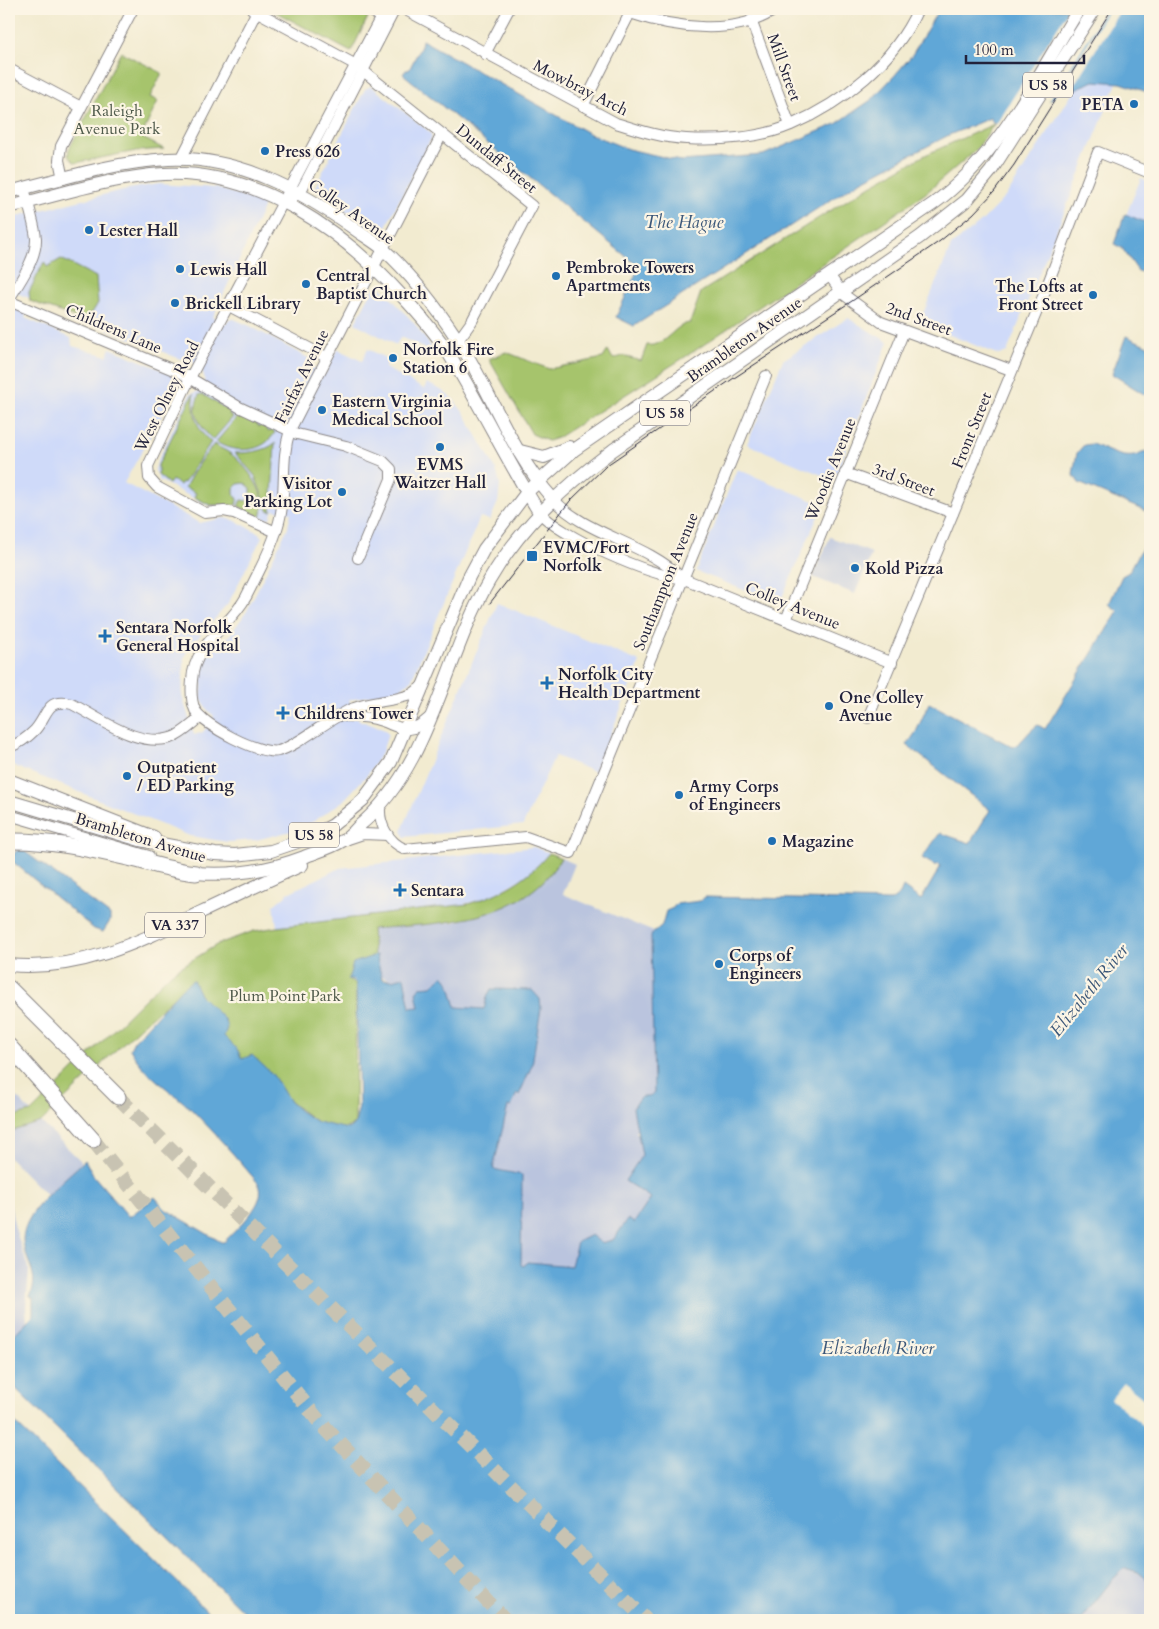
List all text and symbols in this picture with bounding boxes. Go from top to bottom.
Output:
street label: Mill Street [762,30,806,104]
scale bar [966,32,1084,64]
text: 100 m [974,40,1014,60]
street label: Mowbray Arch [529,54,632,121]
road number: US 58 [1023,72,1073,98]
place label: PETA [1081,94,1124,116]
marker: PETA [1128,98,1140,110]
park label: Raleigh Avenue Park [74,100,161,140]
street label: Dundaff Street [451,119,542,198]
place label: Press 626 [275,141,340,163]
marker: Press 626 [259,145,271,157]
street label: Colley Avenue [304,174,399,250]
water label: The Hague [645,210,725,235]
place label: Lester Hall [99,220,178,242]
marker: Lester Hall [83,224,95,236]
place label: Pembroke Towers Apartments [566,257,694,297]
place label: Lewis Hall [190,259,267,281]
marker: Lewis Hall [174,263,186,275]
place label: Central Baptist Church [316,265,427,305]
marker: Pembroke Towers Apartments [550,270,562,282]
place label: The Lofts at Front Street [995,276,1083,316]
marker: Central Baptist Church [300,278,312,290]
marker: The Lofts at Front Street [1087,289,1099,301]
street label: Brambleton Avenue [683,292,807,388]
place label: Brickell Library [185,293,301,315]
marker: Brickell Library [169,297,181,309]
street label: 2nd Street [883,297,955,341]
street label: Childrens Lane [62,299,165,359]
street label: Fairfax Avenue [270,326,334,427]
street label: West Olney Road [129,337,205,457]
place label: Norfolk Fire Station 6 [403,339,495,379]
marker: Norfolk Fire Station 6 [387,352,399,364]
street label: Front Street [947,389,997,472]
place label: Eastern Virginia Medical School [332,391,452,431]
road number: US 58 [640,400,690,426]
marker: Eastern Virginia Medical School [316,404,328,416]
street label: Woodis Avenue [800,414,862,525]
marker: EVMS Waitzer Hall [434,441,446,453]
place label: EVMS Waitzer Hall [393,454,486,494]
street label: 3rd Street [869,458,938,502]
place label: Visitor Parking Lot [244,473,333,513]
marker: Visitor Parking Lot [336,486,348,498]
street label: Southampton Avenue [628,509,704,654]
place label: EVMC/Fort Norfolk [543,537,630,577]
marker: EVMC/Fort Norfolk [525,549,539,563]
place label: Kold Pizza [865,558,943,580]
marker: Kold Pizza [849,562,861,574]
street label: Colley Avenue [742,577,844,635]
place label: Sentara Norfolk General Hospital [116,617,239,657]
marker: Sentara Norfolk General Hospital [98,629,112,643]
place label: Norfolk City Health Department [558,664,700,704]
marker: Norfolk City Health Department [540,676,554,690]
place label: One Colley Avenue [839,687,924,727]
marker: One Colley Avenue [823,700,835,712]
place label: Childrens Tower [294,703,414,725]
marker: Childrens Tower [276,706,290,720]
place label: Outpatient / ED Parking [137,757,234,797]
marker: Outpatient / ED Parking [121,770,133,782]
place label: Army Corps of Engineers [689,776,781,816]
marker: Army Corps of Engineers [673,789,685,801]
street label: Brambleton Avenue [72,808,209,868]
road number: US 58 [289,822,339,848]
place label: Magazine [782,831,854,853]
marker: Magazine [766,835,778,847]
place label: Sentara [411,880,464,902]
marker: Sentara [393,883,407,897]
road number: VA 337 [145,912,205,938]
water label: Elizabeth River [1044,938,1135,1042]
place label: Corps of Engineers [729,945,802,985]
marker: Corps of Engineers [713,958,725,970]
park label: Plum Point Park [229,985,341,1007]
water label: Elizabeth River [822,1336,935,1361]

